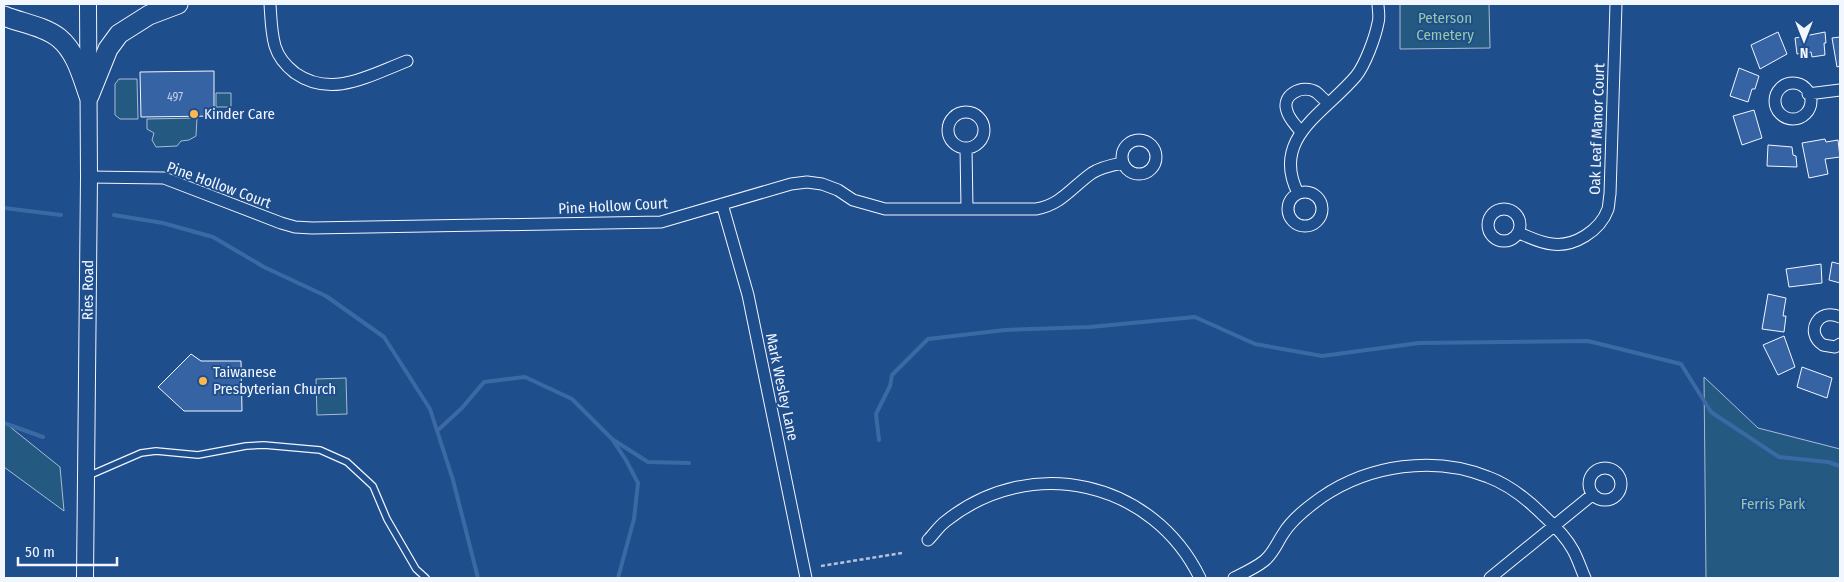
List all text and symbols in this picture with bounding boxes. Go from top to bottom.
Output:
park label: Peterson Cemetery [1416,9,1474,44]
north arrow [1779,15,1829,65]
text: N [1800,44,1808,61]
street label: Oak Leaf Manor Court [1586,63,1608,195]
house number: 497 [167,90,183,104]
place label: Kinder Care [204,105,275,123]
marker: Kinder Care [188,108,200,120]
street label: Pine Hollow Court [164,158,274,212]
street label: Pine Hollow Court [558,194,668,218]
street label: Ries Road [79,260,97,320]
street label: Mark Wesley Lane [762,332,802,442]
place label: Taiwanese Presbyterian Church [213,363,336,398]
marker: Taiwanese Presbyterian Church [197,375,209,387]
park label: Ferris Park [1741,495,1805,513]
scale bar [18,534,116,566]
text: 50 m [25,543,55,561]

